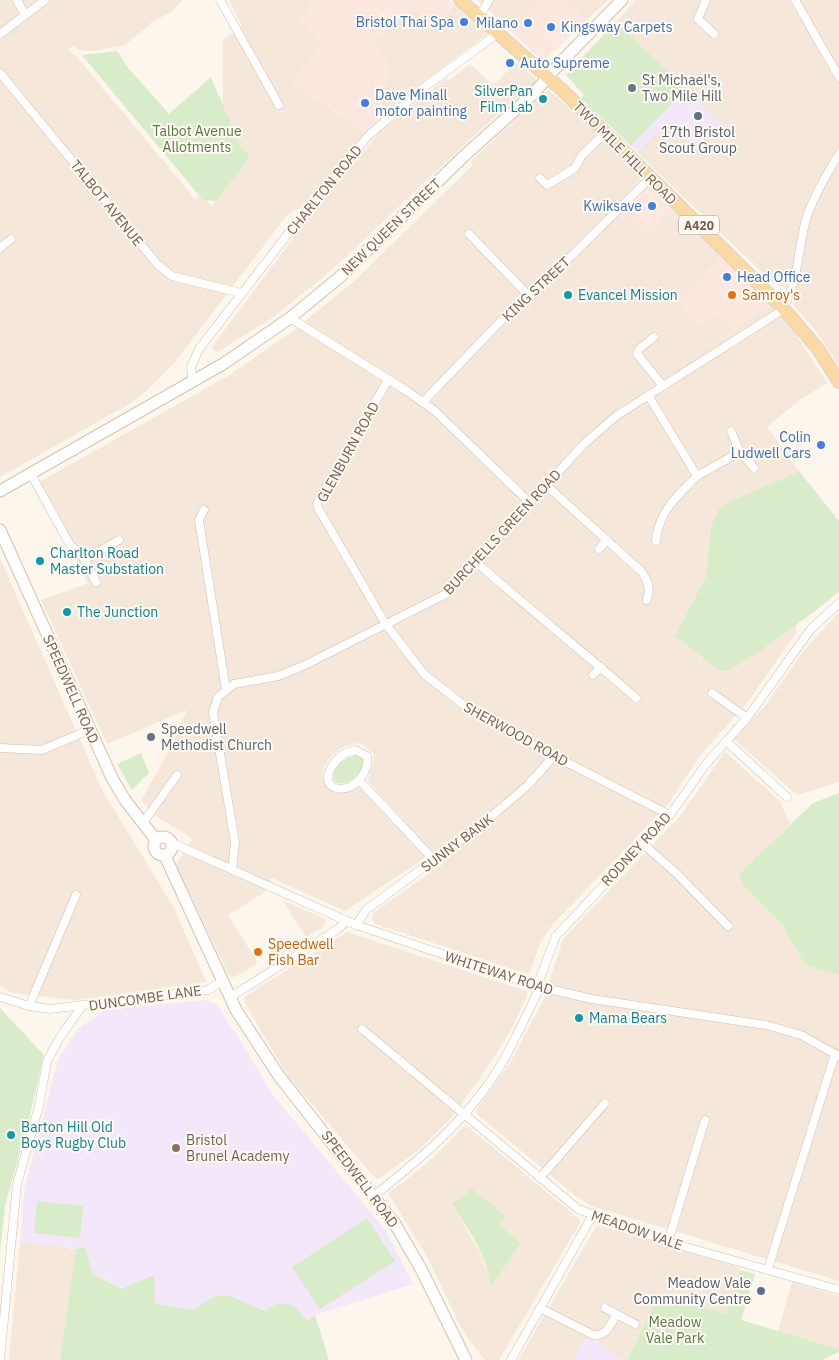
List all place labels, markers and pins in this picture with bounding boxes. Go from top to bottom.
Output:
place label: Bristol Thai Spa [356,13,455,31]
place label: Milano [476,14,518,32]
marker: Bristol Thai Spa [458,16,470,28]
marker: Milano [522,17,534,29]
place label: Kingsway Carpets [561,18,673,36]
marker: Kingsway Carpets [545,21,557,33]
place label: Auto Supreme [520,54,610,72]
marker: Auto Supreme [504,57,516,69]
place label: St Michael's, Two Mile Hill [642,71,722,105]
place label: SilverPan Film Lab [474,82,533,116]
marker: St Michael's, Two Mile Hill [626,82,638,94]
place label: Dave Minall motor painting [375,86,468,120]
marker: SilverPan Film Lab [537,93,549,105]
marker: Dave Minall motor painting [359,97,371,109]
marker: 17th Bristol Scout Group [692,110,704,122]
place label: 17th Bristol Scout Group [659,123,737,157]
place label: Kwiksave [583,197,642,215]
marker: Kwiksave [646,200,658,212]
place label: Head Office [737,268,811,286]
marker: Head Office [721,271,733,283]
place label: Evancel Mission [578,286,678,304]
place label: Samroy's [742,286,800,304]
marker: Evancel Mission [562,289,574,301]
marker: Samroy's [726,289,738,301]
place label: Colin Ludwell Cars [731,428,811,462]
marker: Colin Ludwell Cars [815,439,827,451]
place label: Charlton Road Master Substation [50,544,164,578]
marker: Charlton Road Master Substation [34,555,46,567]
place label: The Junction [77,603,158,621]
marker: The Junction [61,606,73,618]
place label: Speedwell Methodist Church [161,720,272,754]
marker: Speedwell Methodist Church [145,731,157,743]
place label: Speedwell Fish Bar [268,935,334,969]
marker: Speedwell Fish Bar [252,946,264,958]
place label: Mama Bears [589,1009,667,1027]
marker: Mama Bears [573,1012,585,1024]
place label: Barton Hill Old Boys Rugby Club [21,1118,126,1152]
marker: Barton Hill Old Boys Rugby Club [5,1129,17,1141]
place label: Bristol Brunel Academy [186,1131,289,1165]
marker: Bristol Brunel Academy [170,1142,182,1154]
place label: Meadow Vale Community Centre [633,1274,751,1308]
marker: Meadow Vale Community Centre [755,1285,767,1297]

